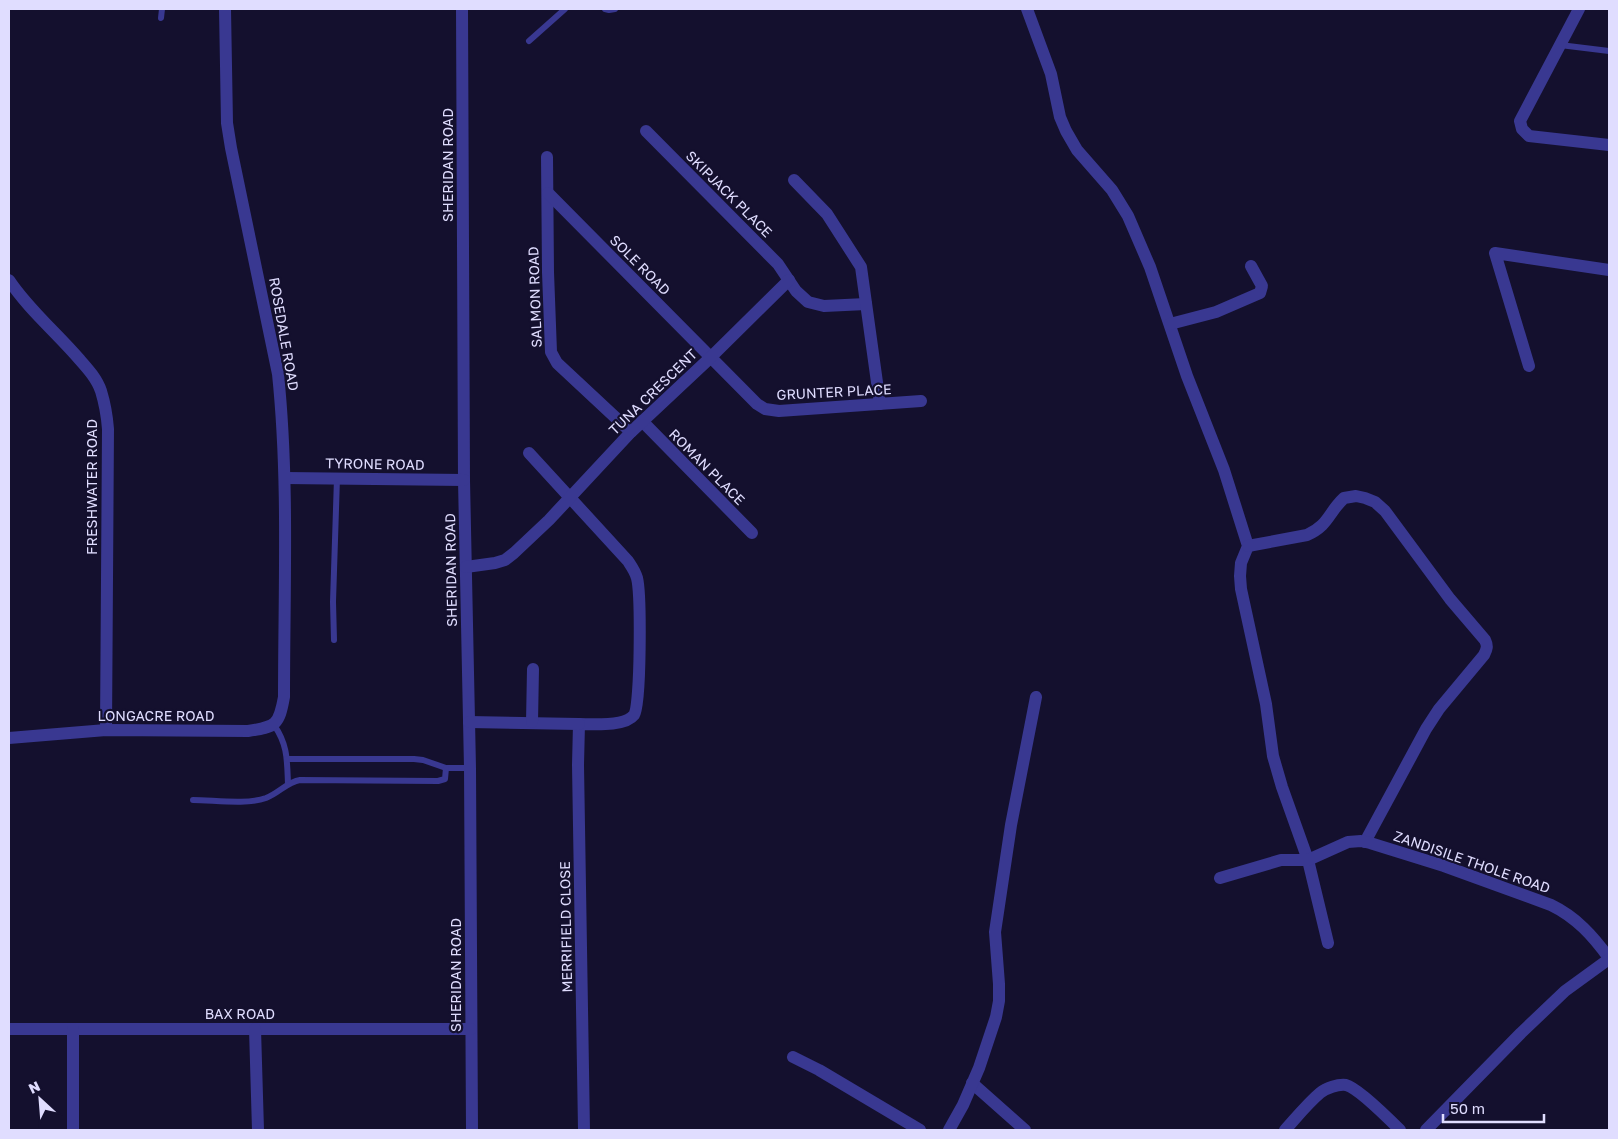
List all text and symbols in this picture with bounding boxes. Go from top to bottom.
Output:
street label: SHERIDAN ROAD [439,108,456,222]
street label: SKIPJACK PLACE [683,147,776,240]
street label: SOLE ROAD [607,231,674,298]
street label: SALMON ROAD [524,246,545,348]
street label: ROSEDALE ROAD [266,276,303,392]
street label: TUNA CRESCENT [605,345,701,438]
street label: GRUNTER PLACE [776,380,892,403]
street label: FRESHWATER ROAD [83,419,100,555]
street label: ROMAN PLACE [666,425,749,508]
street label: TYRONE ROAD [325,454,425,473]
street label: SHERIDAN ROAD [441,513,460,627]
street label: LONGACRE ROAD [98,707,214,724]
street label: ZANDISILE THOLE ROAD [1392,827,1553,896]
street label: MERRIFIELD CLOSE [556,861,575,993]
street label: SHERIDAN ROAD [447,918,464,1032]
street label: BAX ROAD [205,1005,275,1022]
north arrow [15,1074,65,1124]
text: N [26,1077,43,1097]
scale bar [1443,1092,1544,1124]
text: 50 m [1450,1099,1485,1117]

